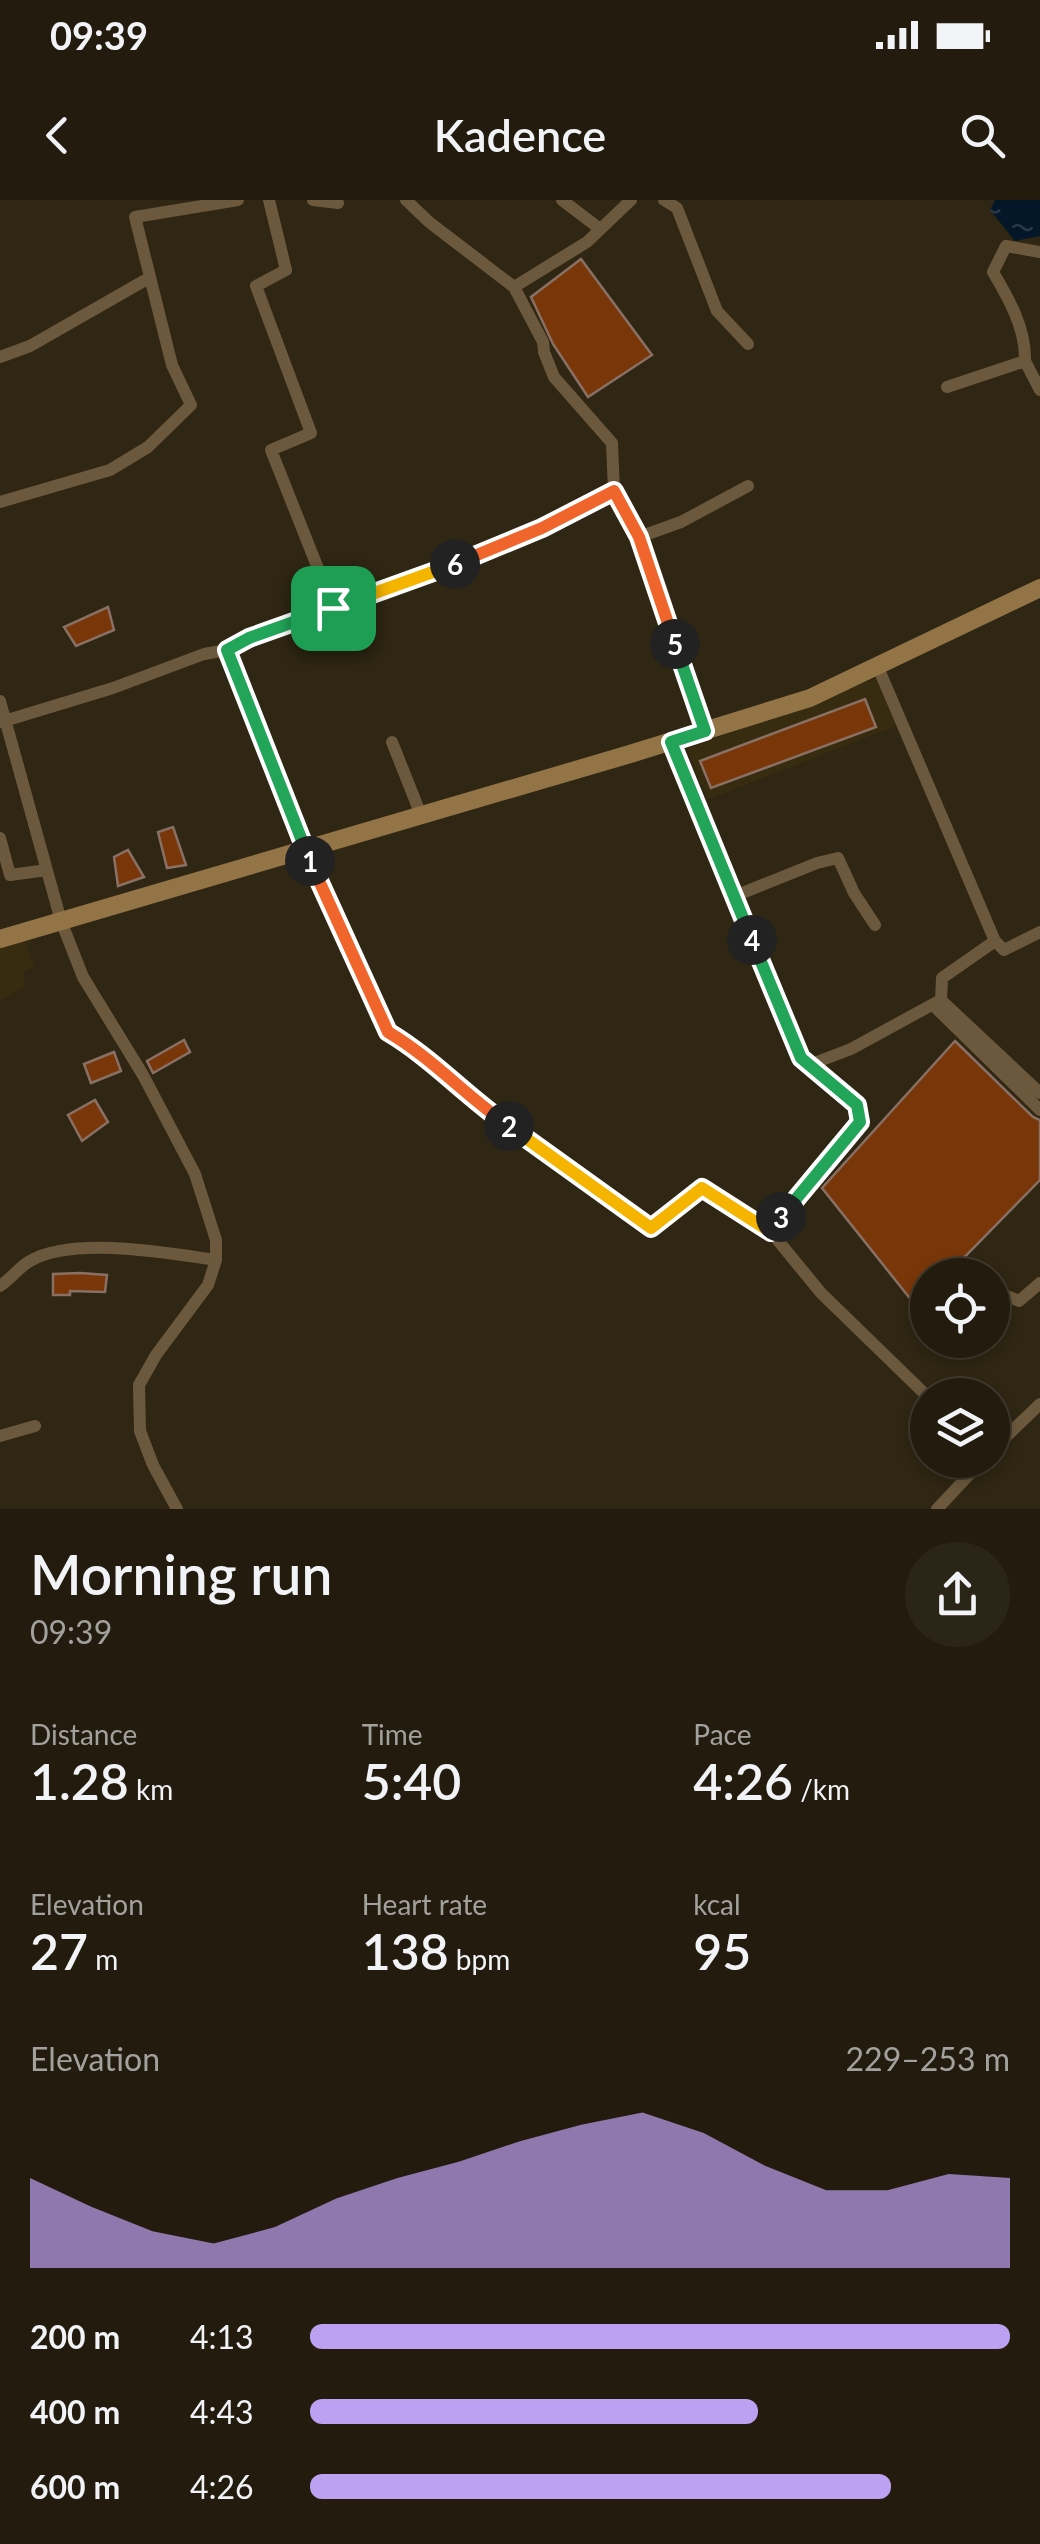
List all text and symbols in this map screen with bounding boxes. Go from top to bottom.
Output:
text: 09:39 [50,12,148,58]
icon: back [30,108,85,163]
text: Kadence [434,108,606,162]
icon: search [955,108,1010,163]
pin: 6 [430,539,480,589]
text: 6 [447,547,463,581]
pin [291,566,376,651]
icon: arrive [306,581,361,636]
pin: 5 [650,619,700,669]
text: 5 [667,627,683,661]
pin: 1 [285,836,335,886]
text: 1 [302,844,318,878]
pin: 4 [727,915,777,965]
text: 4 [744,923,760,957]
pin: 2 [484,1101,534,1151]
text: 2 [501,1109,517,1143]
pin: 3 [756,1192,806,1242]
text: 3 [773,1200,789,1234]
map controls [910,1258,1010,1478]
button: locate [910,1258,1010,1358]
button: layers [910,1378,1010,1478]
text: Morning run [30,1541,332,1607]
button: share [905,1542,1010,1647]
text: 09:39 [30,1612,112,1651]
text: Distance [30,1717,137,1751]
text: Time [362,1717,423,1751]
text: Pace [693,1717,752,1751]
text: 1.28 [30,1751,129,1811]
text: 5:40 [362,1751,461,1811]
text: 4:26 [693,1751,793,1811]
text: km [129,1772,173,1806]
text: /km [793,1772,850,1806]
text: Elevation [30,1887,144,1921]
text: Heart rate [362,1887,487,1921]
text: kcal [693,1887,741,1921]
text: 27 [30,1921,88,1981]
text: 138 [362,1921,449,1981]
text: 95 [693,1921,751,1981]
text: m [88,1942,118,1976]
text: bpm [449,1942,510,1976]
text: Elevation [30,2039,160,2078]
text: 229–253 m [846,2039,1010,2078]
text: 200 m [30,2317,120,2356]
text: 4:13 [190,2317,254,2356]
text: 400 m [30,2392,120,2431]
text: 4:43 [190,2392,254,2431]
text: 600 m [30,2467,120,2506]
text: 4:26 [190,2467,254,2506]

